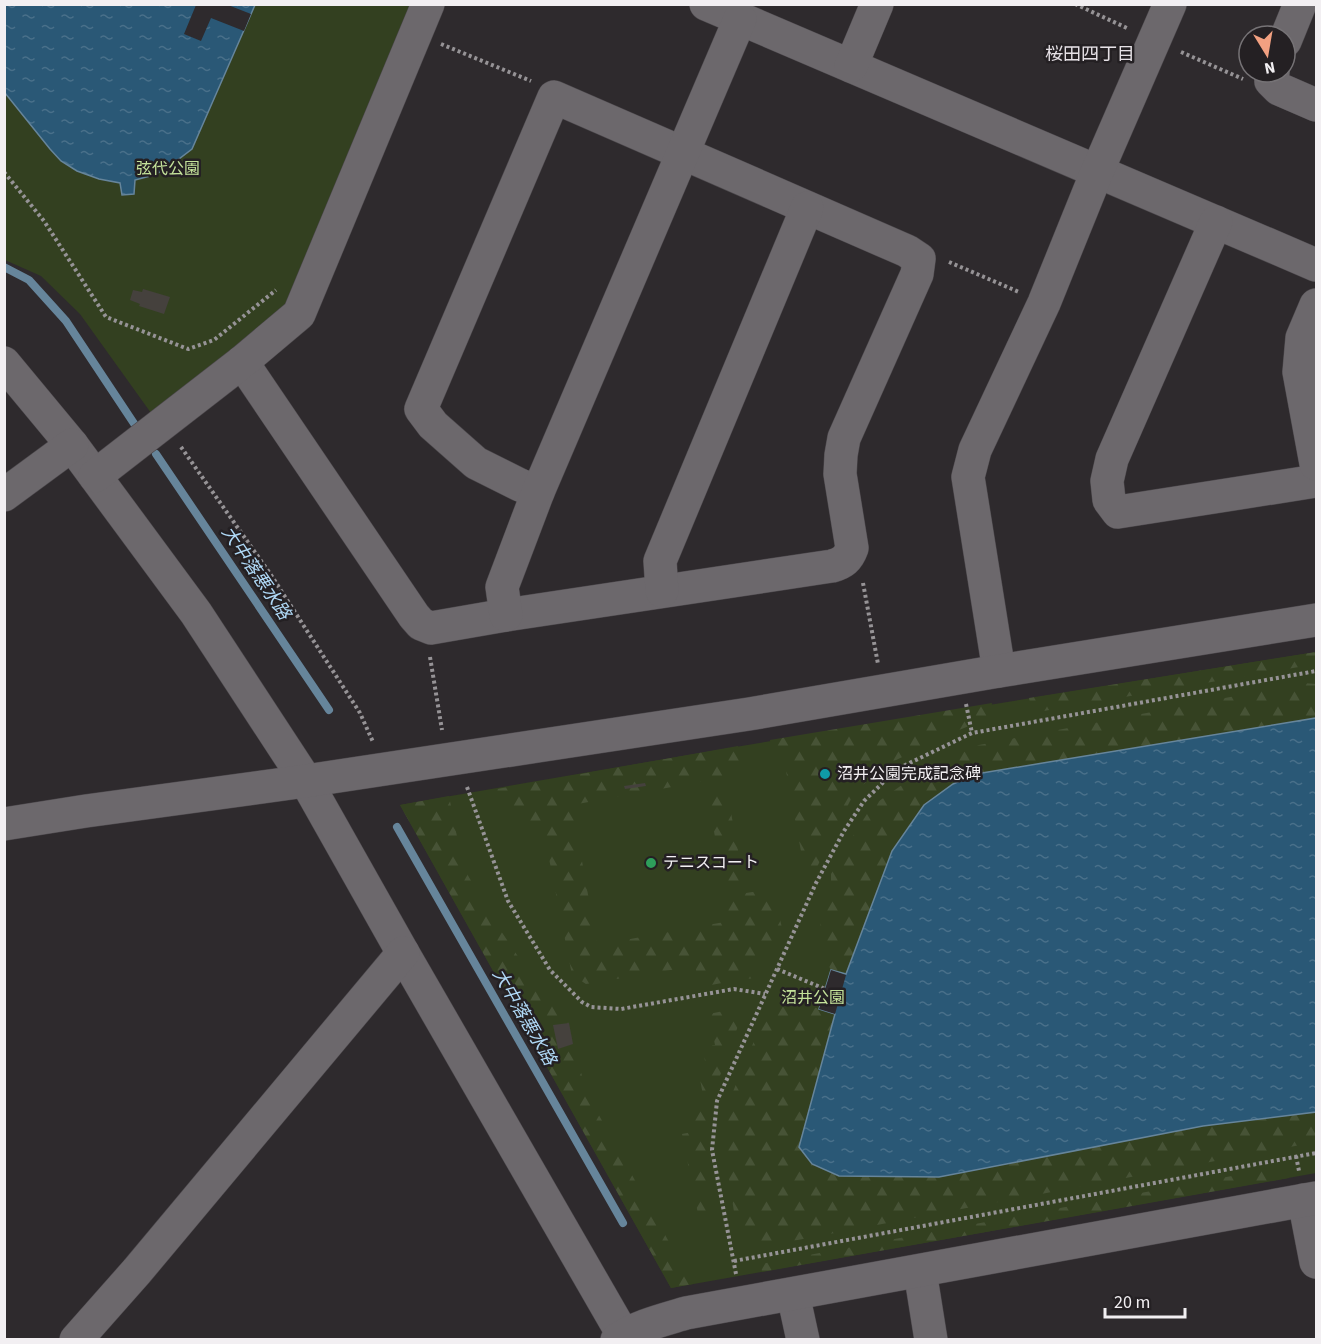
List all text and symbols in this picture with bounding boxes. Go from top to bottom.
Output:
north arrow [1237,24,1297,84]
district label: 桜田四丁目 [1045,42,1135,67]
text: N [1262,56,1277,80]
park label: 弦代公園 [136,158,200,180]
water label: 大中落悪水路 [215,521,298,626]
place label: 沼井公園完成記念碑 [837,763,981,785]
marker: 沼井公園完成記念碑 [818,767,832,781]
place label: テニスコート [663,852,759,874]
marker: テニスコート [644,856,658,870]
water label: 大中落悪水路 [486,964,563,1072]
park label: 沼井公園 [781,987,845,1009]
scale bar [1105,1281,1184,1319]
text: 20 m [1114,1290,1150,1315]

